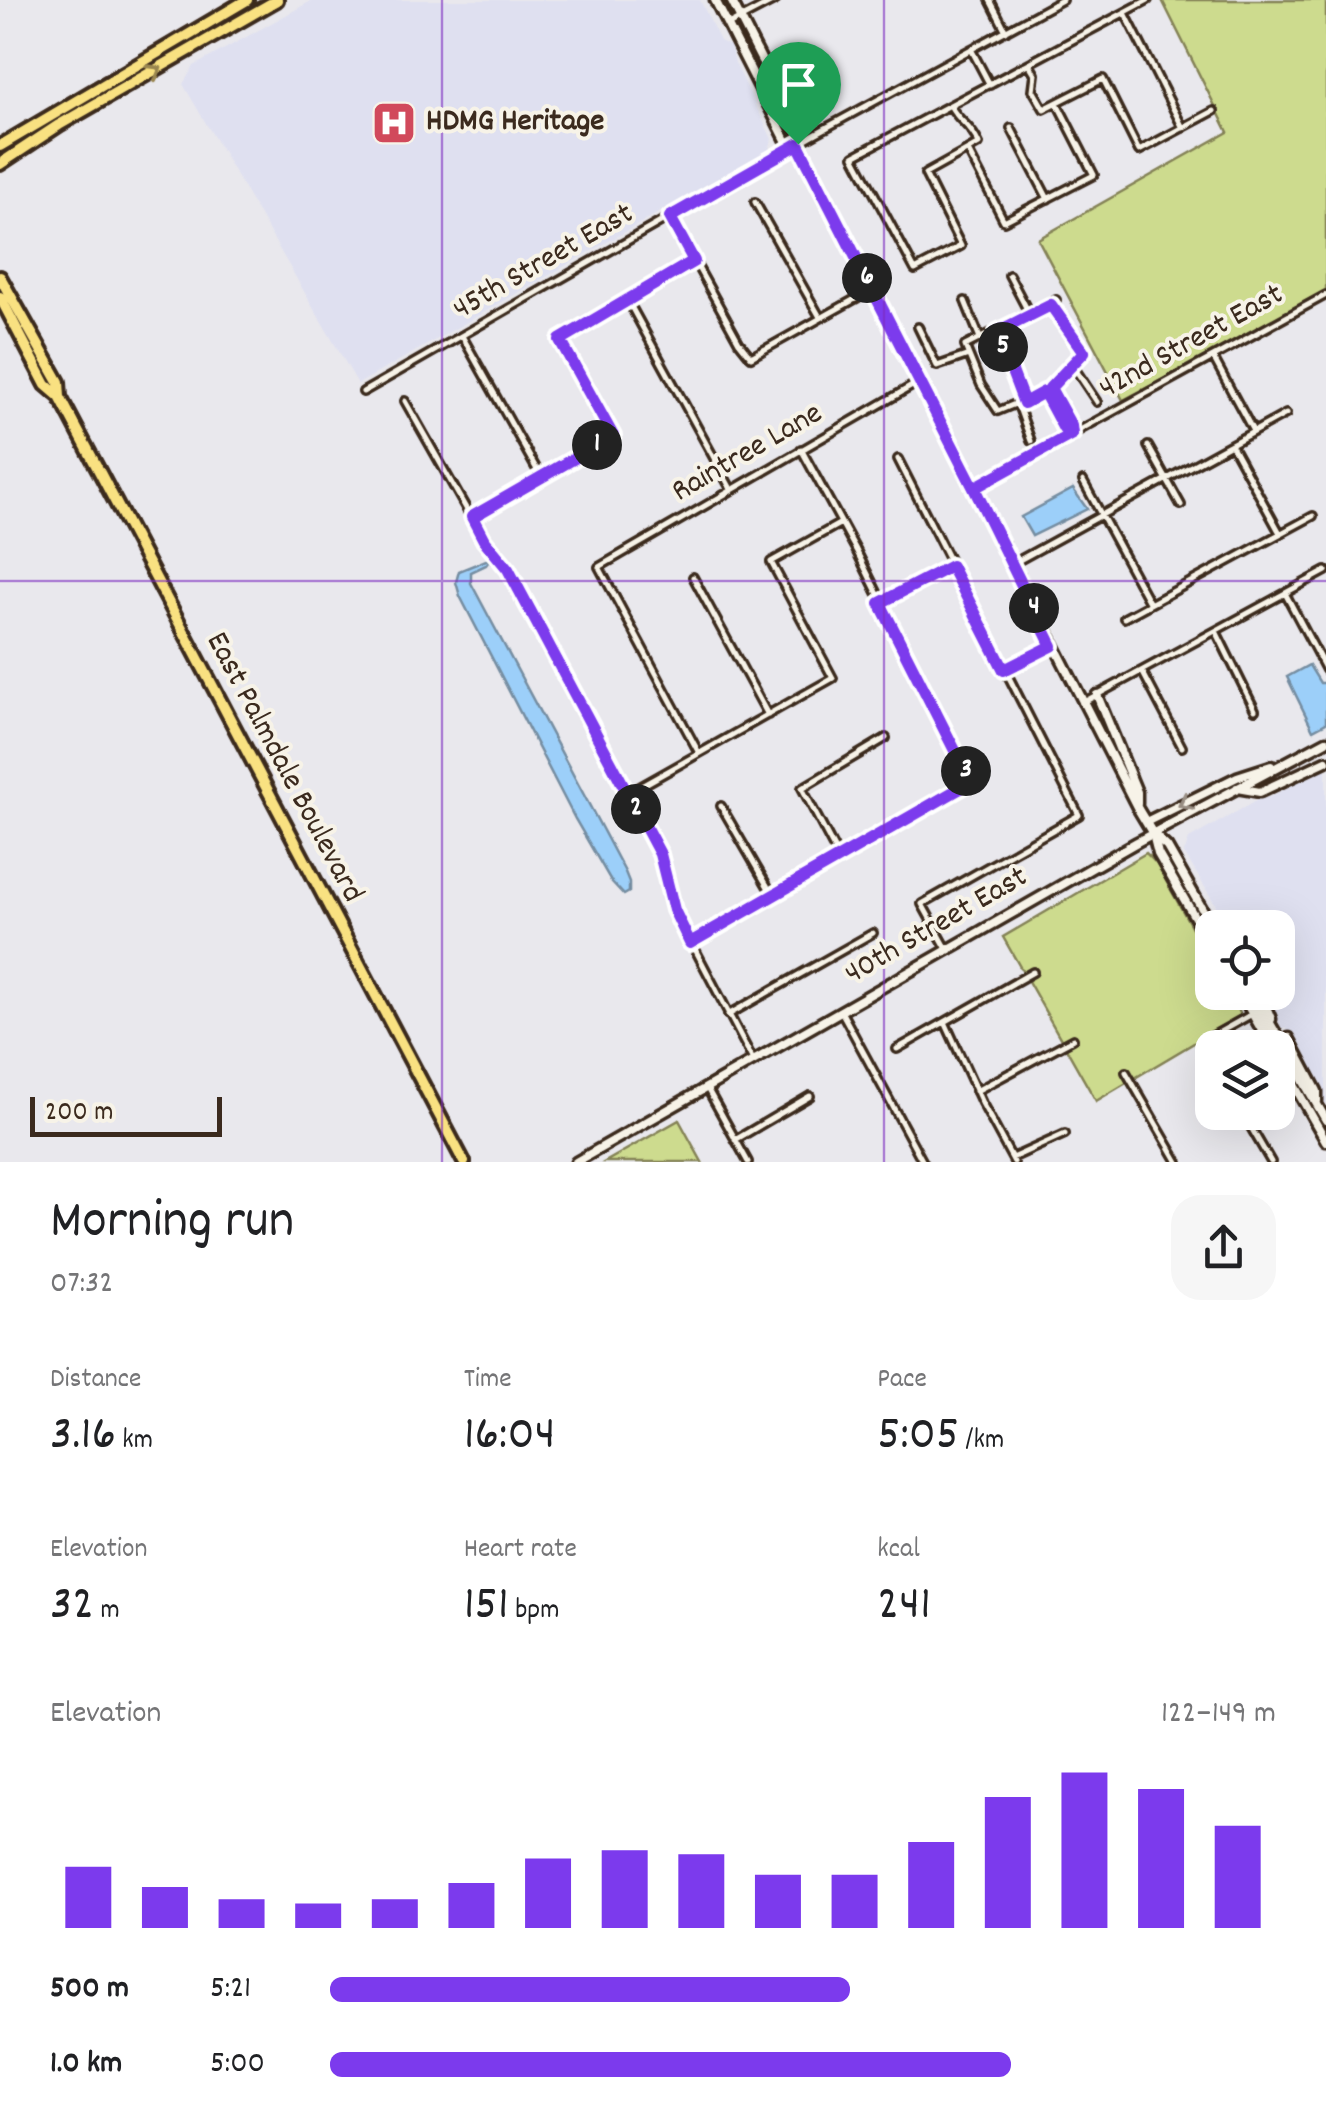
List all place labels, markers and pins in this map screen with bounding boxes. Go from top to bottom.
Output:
pin [756,42,841,145]
hospital icon: HDMG Heritage [371,100,417,146]
place label: HDMG Heritage [426,100,604,146]
pin: 6 [842,253,892,303]
pin: 5 [978,322,1028,372]
pin: 1 [572,420,622,470]
pin: 4 [1009,583,1059,633]
pin: 3 [941,746,991,796]
pin: 2 [611,784,661,834]

